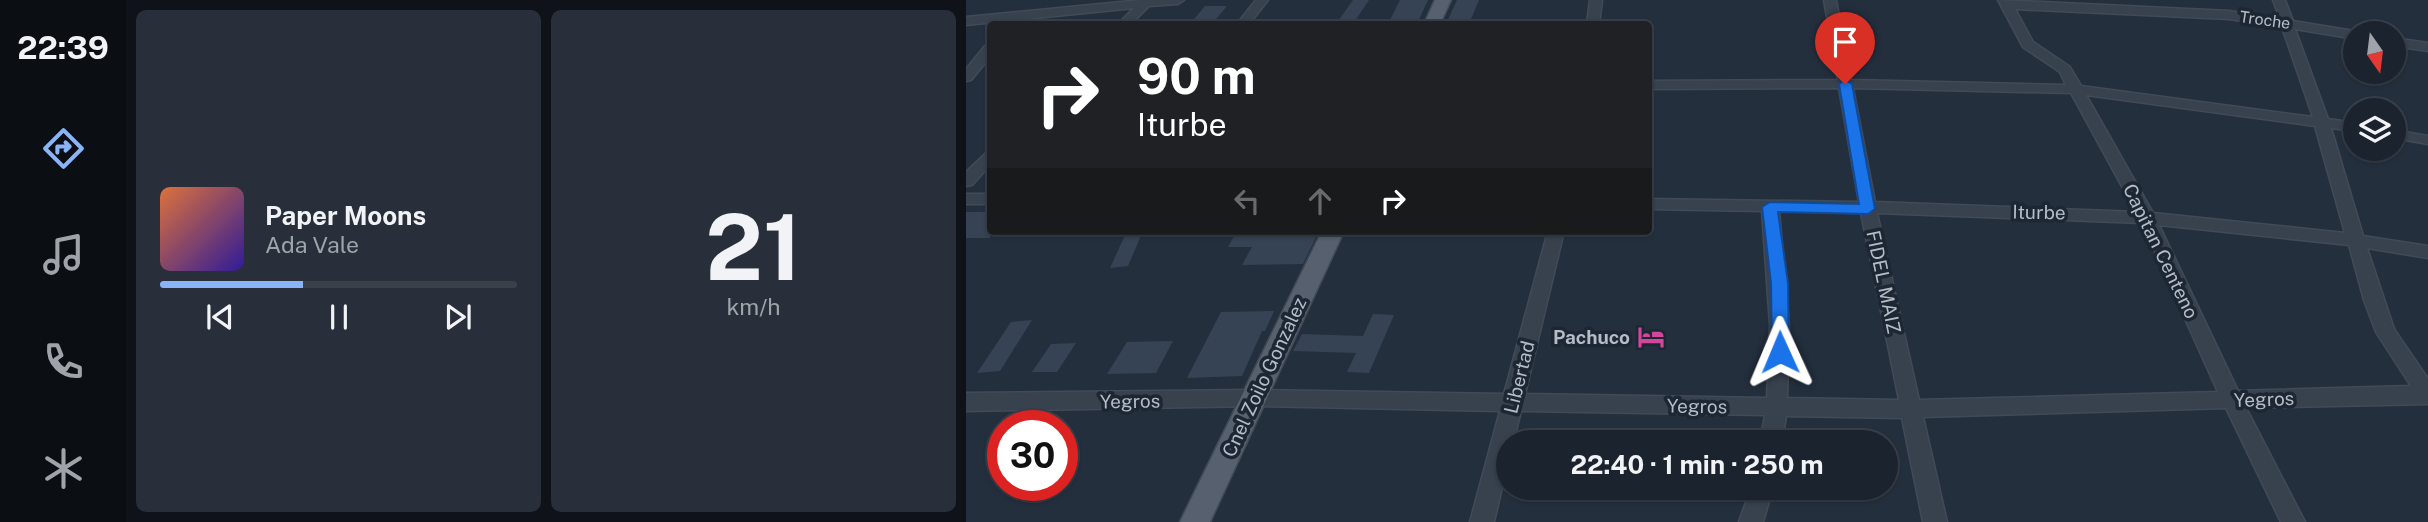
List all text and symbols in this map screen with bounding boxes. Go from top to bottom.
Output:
street label: Troche [2238,7,2292,33]
pin [1815,12.0,1875,84]
north arrow [2343,21,2406,84]
map controls [2343,21,2406,161]
icon: arrive [1826,23,1864,61]
text: 22:39 [17,29,109,66]
text: 90 m [1137,47,1256,105]
icon: right [1022,49,1113,140]
button: layers [2343,98,2406,161]
text: Iturbe [1137,106,1227,143]
icon: directions [39,124,88,173]
street label: Capitan Centeno [2119,180,2203,322]
icon: left [1228,182,1266,220]
icon: ahead [1301,182,1339,220]
icon: right [1374,182,1412,220]
text: 21 [705,194,802,300]
text: Paper Moons [265,200,426,231]
street label: Iturbe [2012,201,2066,223]
street label: FIDEL MAIZ [1862,228,1906,336]
icon: music [39,230,88,279]
text: Ada Vale [265,231,359,258]
text: km/h [726,293,781,320]
street label: Cnel Zoilo Gonzalez [1217,294,1311,460]
icon: previous [201,298,239,336]
icon: pause [320,298,358,336]
icon: next [439,298,477,336]
position arrow [1743,315,1817,389]
hotel icon: Pachuco [1636,322,1666,352]
place label: Pachuco [1553,326,1630,348]
icon: phone [39,337,88,386]
street label: Libertad [1499,338,1539,416]
street label: Yegros [2233,387,2295,411]
street label: Yegros [1100,389,1160,413]
street label: Yegros [1667,394,1727,418]
speed limit sign: 30 [987,410,1078,501]
icon: climate [39,444,88,493]
text: 22:40 · 1 min · 250 m [1570,449,1824,480]

